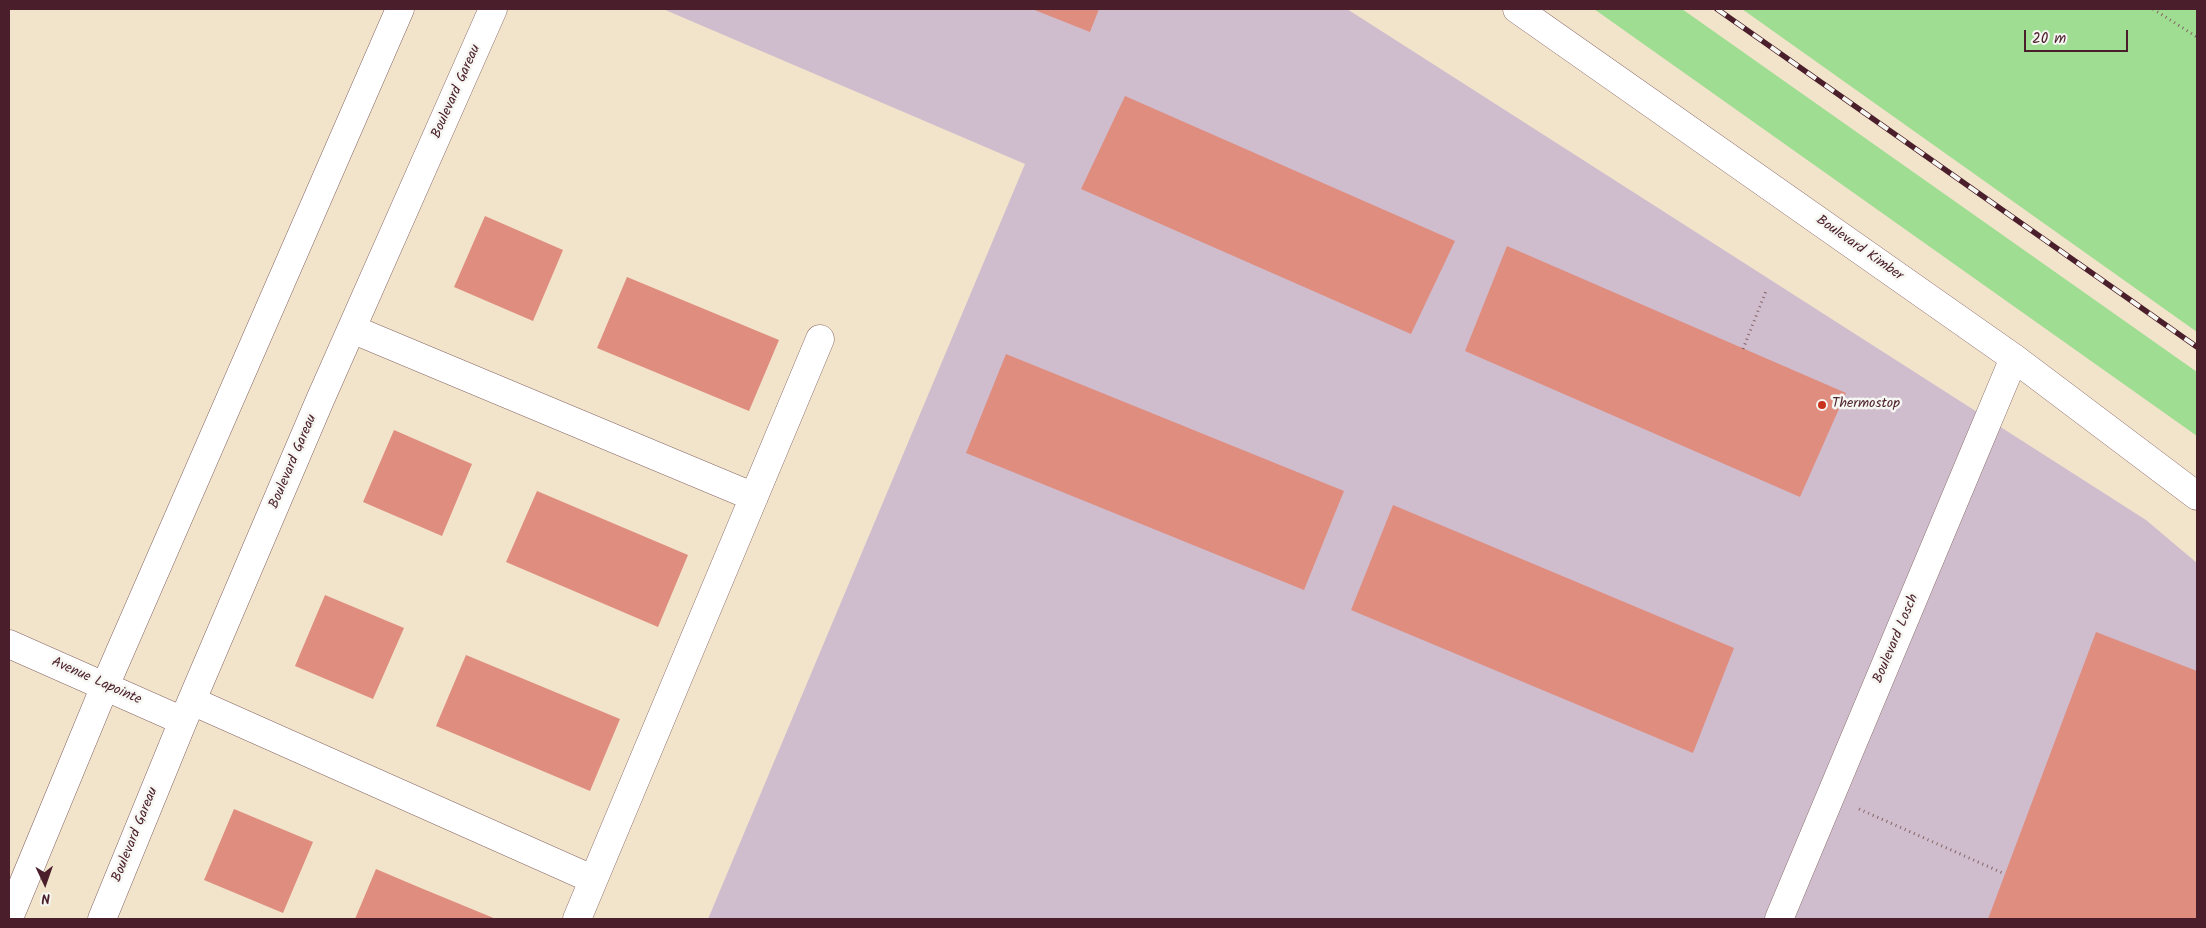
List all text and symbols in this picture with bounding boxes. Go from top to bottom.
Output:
scale bar [2026,20,2130,52]
text: 20 m [2032,27,2066,51]
street label: Boulevard Gareau [429,43,485,141]
street label: Boulevard Kimber [1812,213,1906,285]
place label: Thermostop [1832,397,1900,413]
marker: Thermostop [1816,399,1828,411]
street label: Boulevard Gareau [267,412,321,512]
street label: Boulevard Losch [1871,592,1923,686]
street label: Avenue Lapointe [48,655,144,709]
street label: Boulevard Gareau [109,785,163,885]
north arrow [20,858,70,908]
text: N [41,887,51,909]

